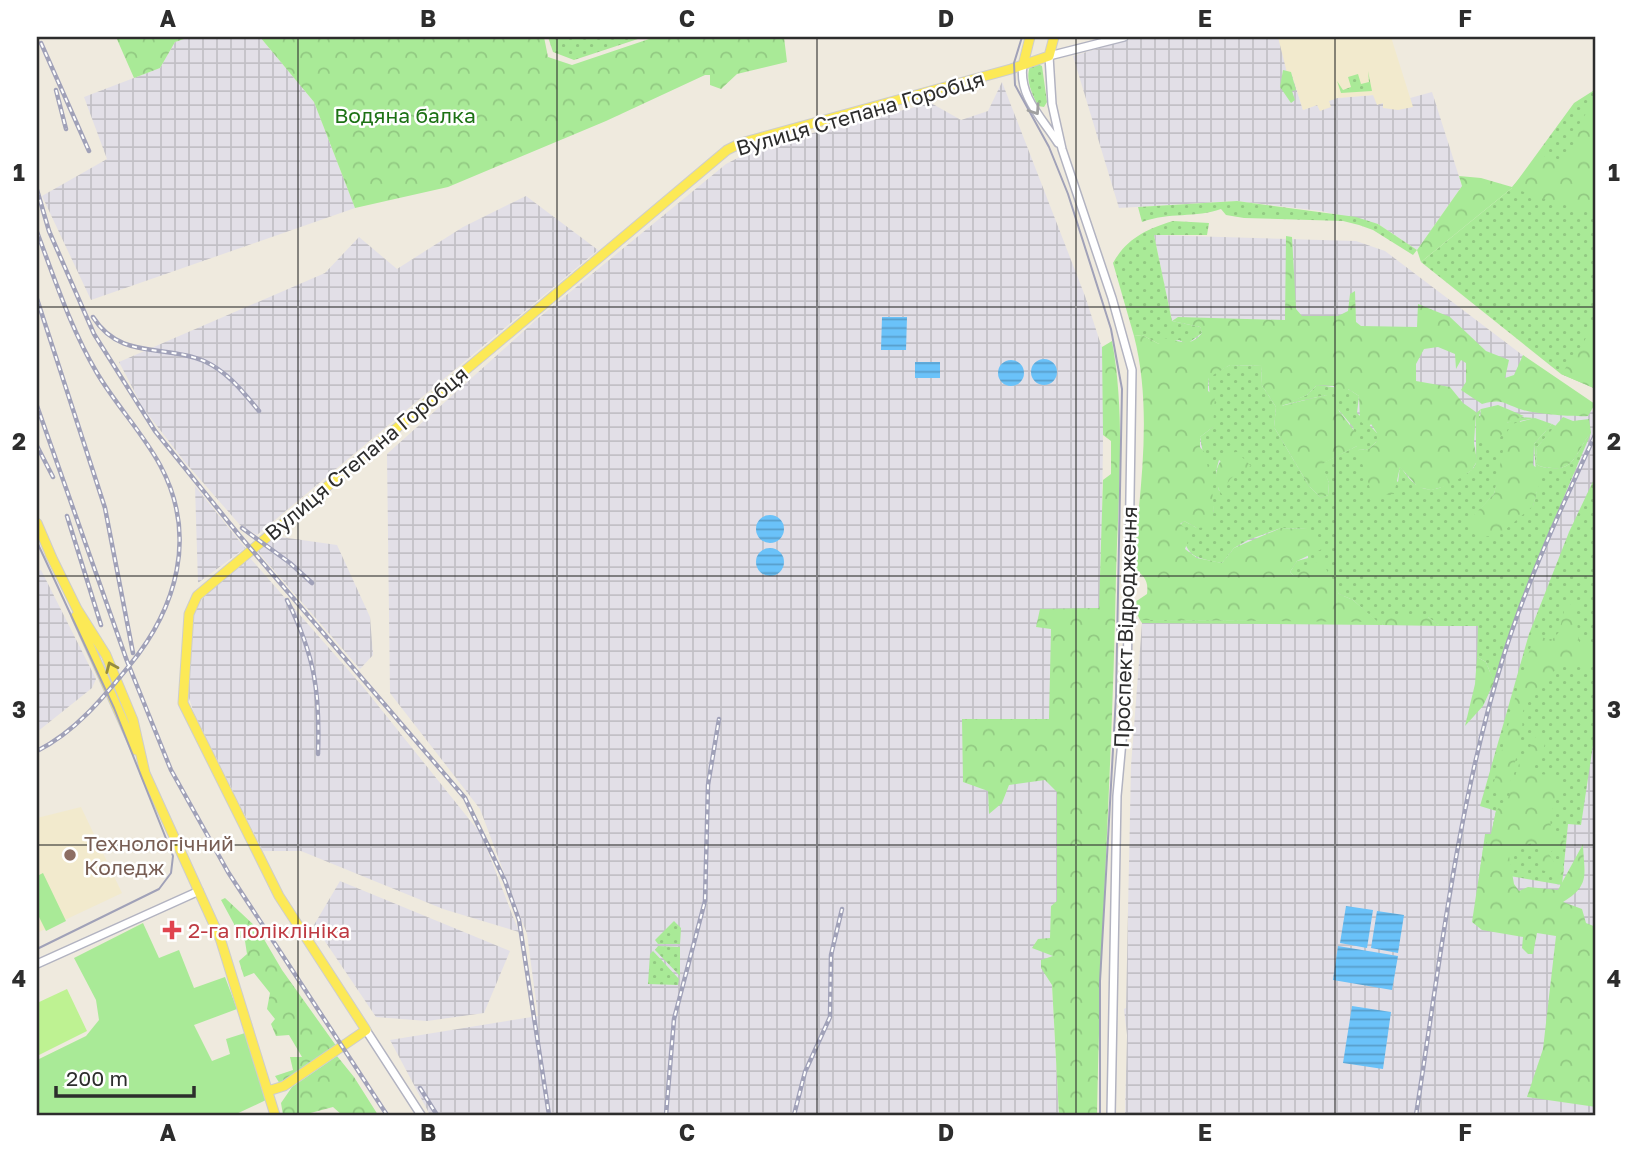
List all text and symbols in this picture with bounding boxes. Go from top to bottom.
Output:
text: A [160,4,177,32]
text: B [420,4,436,32]
text: C [679,4,695,32]
text: D [938,4,954,32]
text: E [1198,4,1212,32]
text: F [1458,4,1472,32]
street label: Вулиця Степана Горобця [733,65,987,161]
park label: Водяна балка [334,102,476,128]
one-way arrow [1027,102,1040,115]
text: 1 [13,158,25,186]
text: 1 [1608,158,1620,186]
street label: Вулиця Степана Горобця [259,360,473,546]
text: 2 [12,427,26,455]
text: 2 [1607,427,1621,455]
street label: Проспект Відродження [1108,506,1142,748]
one-way arrow [105,662,119,674]
text: 3 [12,695,26,723]
text: 3 [1607,695,1621,723]
place label: Технологічний Коледж [84,830,234,880]
marker: Технологічний Коледж [62,847,78,863]
place label: 2-га поліклініка [188,917,350,943]
marker: 2-га поліклініка [162,920,182,940]
text: 4 [12,964,26,992]
text: 4 [1607,964,1621,992]
scale bar [56,1054,194,1098]
text: 200 m [66,1065,128,1091]
text: A [160,1118,177,1146]
text: B [420,1118,436,1146]
text: C [679,1118,695,1146]
text: D [938,1118,954,1146]
text: E [1198,1118,1212,1146]
text: F [1458,1118,1472,1146]

